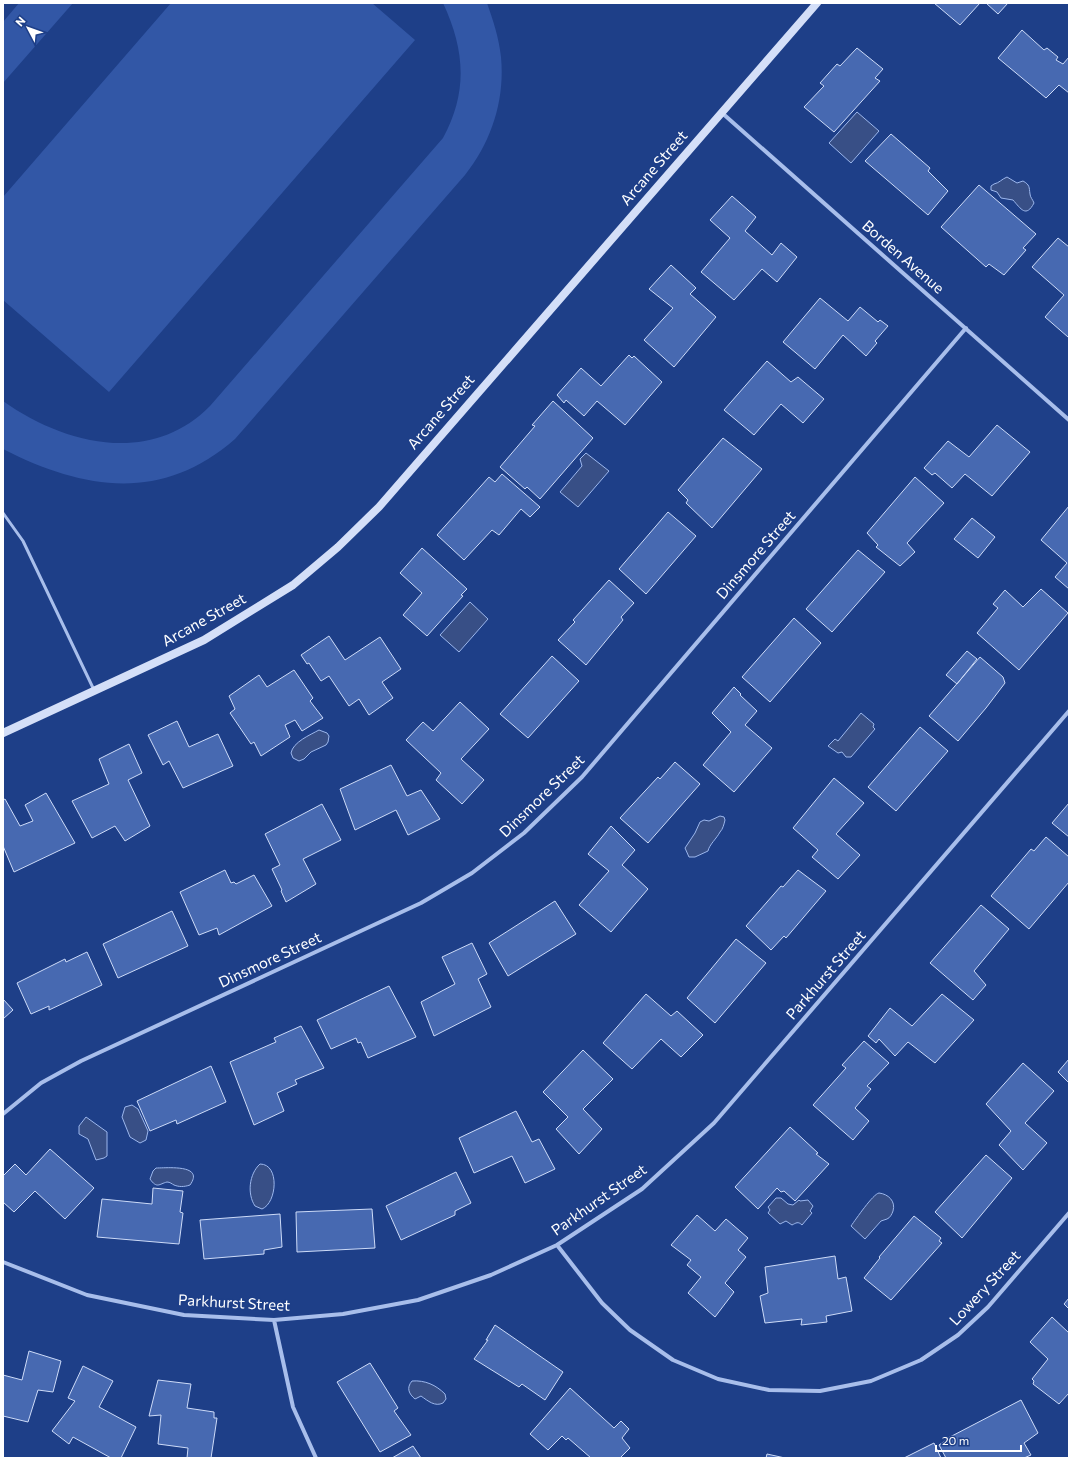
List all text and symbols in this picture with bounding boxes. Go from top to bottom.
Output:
north arrow [8,8,48,48]
text: N [12,14,28,28]
street label: Arcane Street [616,126,691,208]
street label: Borden Avenue [859,216,948,297]
street label: Arcane Street [403,370,478,452]
street label: Dinsmore Street [712,506,799,602]
street label: Arcane Street [158,589,249,650]
street label: Dinsmore Street [495,750,588,840]
street label: Parkhurst Street [782,926,869,1023]
street label: Dinsmore Street [215,927,324,991]
street label: Parkhurst Street [547,1160,650,1239]
street label: Lowery Street [945,1246,1024,1329]
street label: Parkhurst Street [178,1290,291,1314]
scale bar [936,1427,1021,1453]
text: 20 m [942,1433,969,1447]

